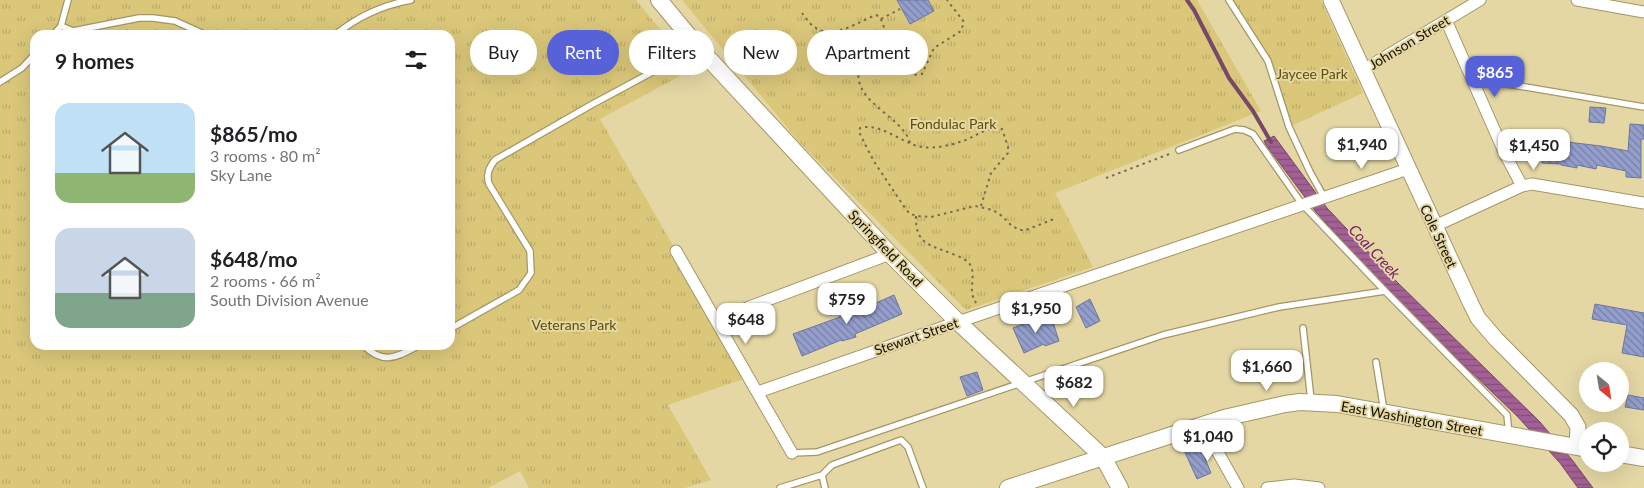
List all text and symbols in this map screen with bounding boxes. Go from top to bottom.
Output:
street label: Johnson Street [1365,11,1453,73]
chip: Buy [470,30,537,75]
chip: Rent [547,30,619,75]
chip: Filters [629,30,714,75]
chip: New [724,30,797,75]
chip: Apartment [807,30,928,75]
icon: filters [402,46,430,74]
text: 9 homes [55,48,134,73]
pin: $865 [1465,56,1525,98]
text: $865 [1476,62,1514,81]
park label: Jaycee Park [1276,65,1349,82]
park label: Fondulac Park [910,115,997,132]
text: $865/mo [210,121,298,146]
icon: home [95,123,155,183]
pin: $1,940 [1321,128,1403,170]
pin: $1,450 [1493,128,1575,171]
text: $1,940 [1337,134,1387,153]
text: $1,450 [1509,135,1559,154]
text: 3 rooms · 80 m² [210,146,321,165]
text: Sky Lane [210,165,272,184]
street label: Cole Street [1417,201,1461,271]
street label: Springfield Road [845,206,927,290]
water label: Coal Creek [1346,220,1405,282]
text: $648/mo [210,246,298,271]
icon: home [95,248,155,308]
text: 2 rooms · 66 m² [210,271,321,290]
pin: $759 [817,282,877,325]
text: $759 [828,289,866,308]
text: South Division Avenue [210,290,369,309]
pin: $1,950 [995,292,1077,334]
text: $1,950 [1011,298,1061,317]
pin: $648 [716,302,776,345]
text: $648 [727,309,765,328]
street label: Stewart Street [872,314,960,358]
park label: Veterans Park [532,316,617,333]
pin: $1,660 [1226,350,1308,392]
text: $1,660 [1242,356,1292,375]
north arrow [1579,362,1629,412]
map controls [1579,362,1629,472]
pin: $682 [1044,366,1104,408]
text: $682 [1055,372,1093,391]
street label: East Washington Street [1340,397,1484,439]
pin: $1,040 [1167,420,1249,462]
button: locate [1579,422,1629,472]
text: $1,040 [1183,426,1233,445]

